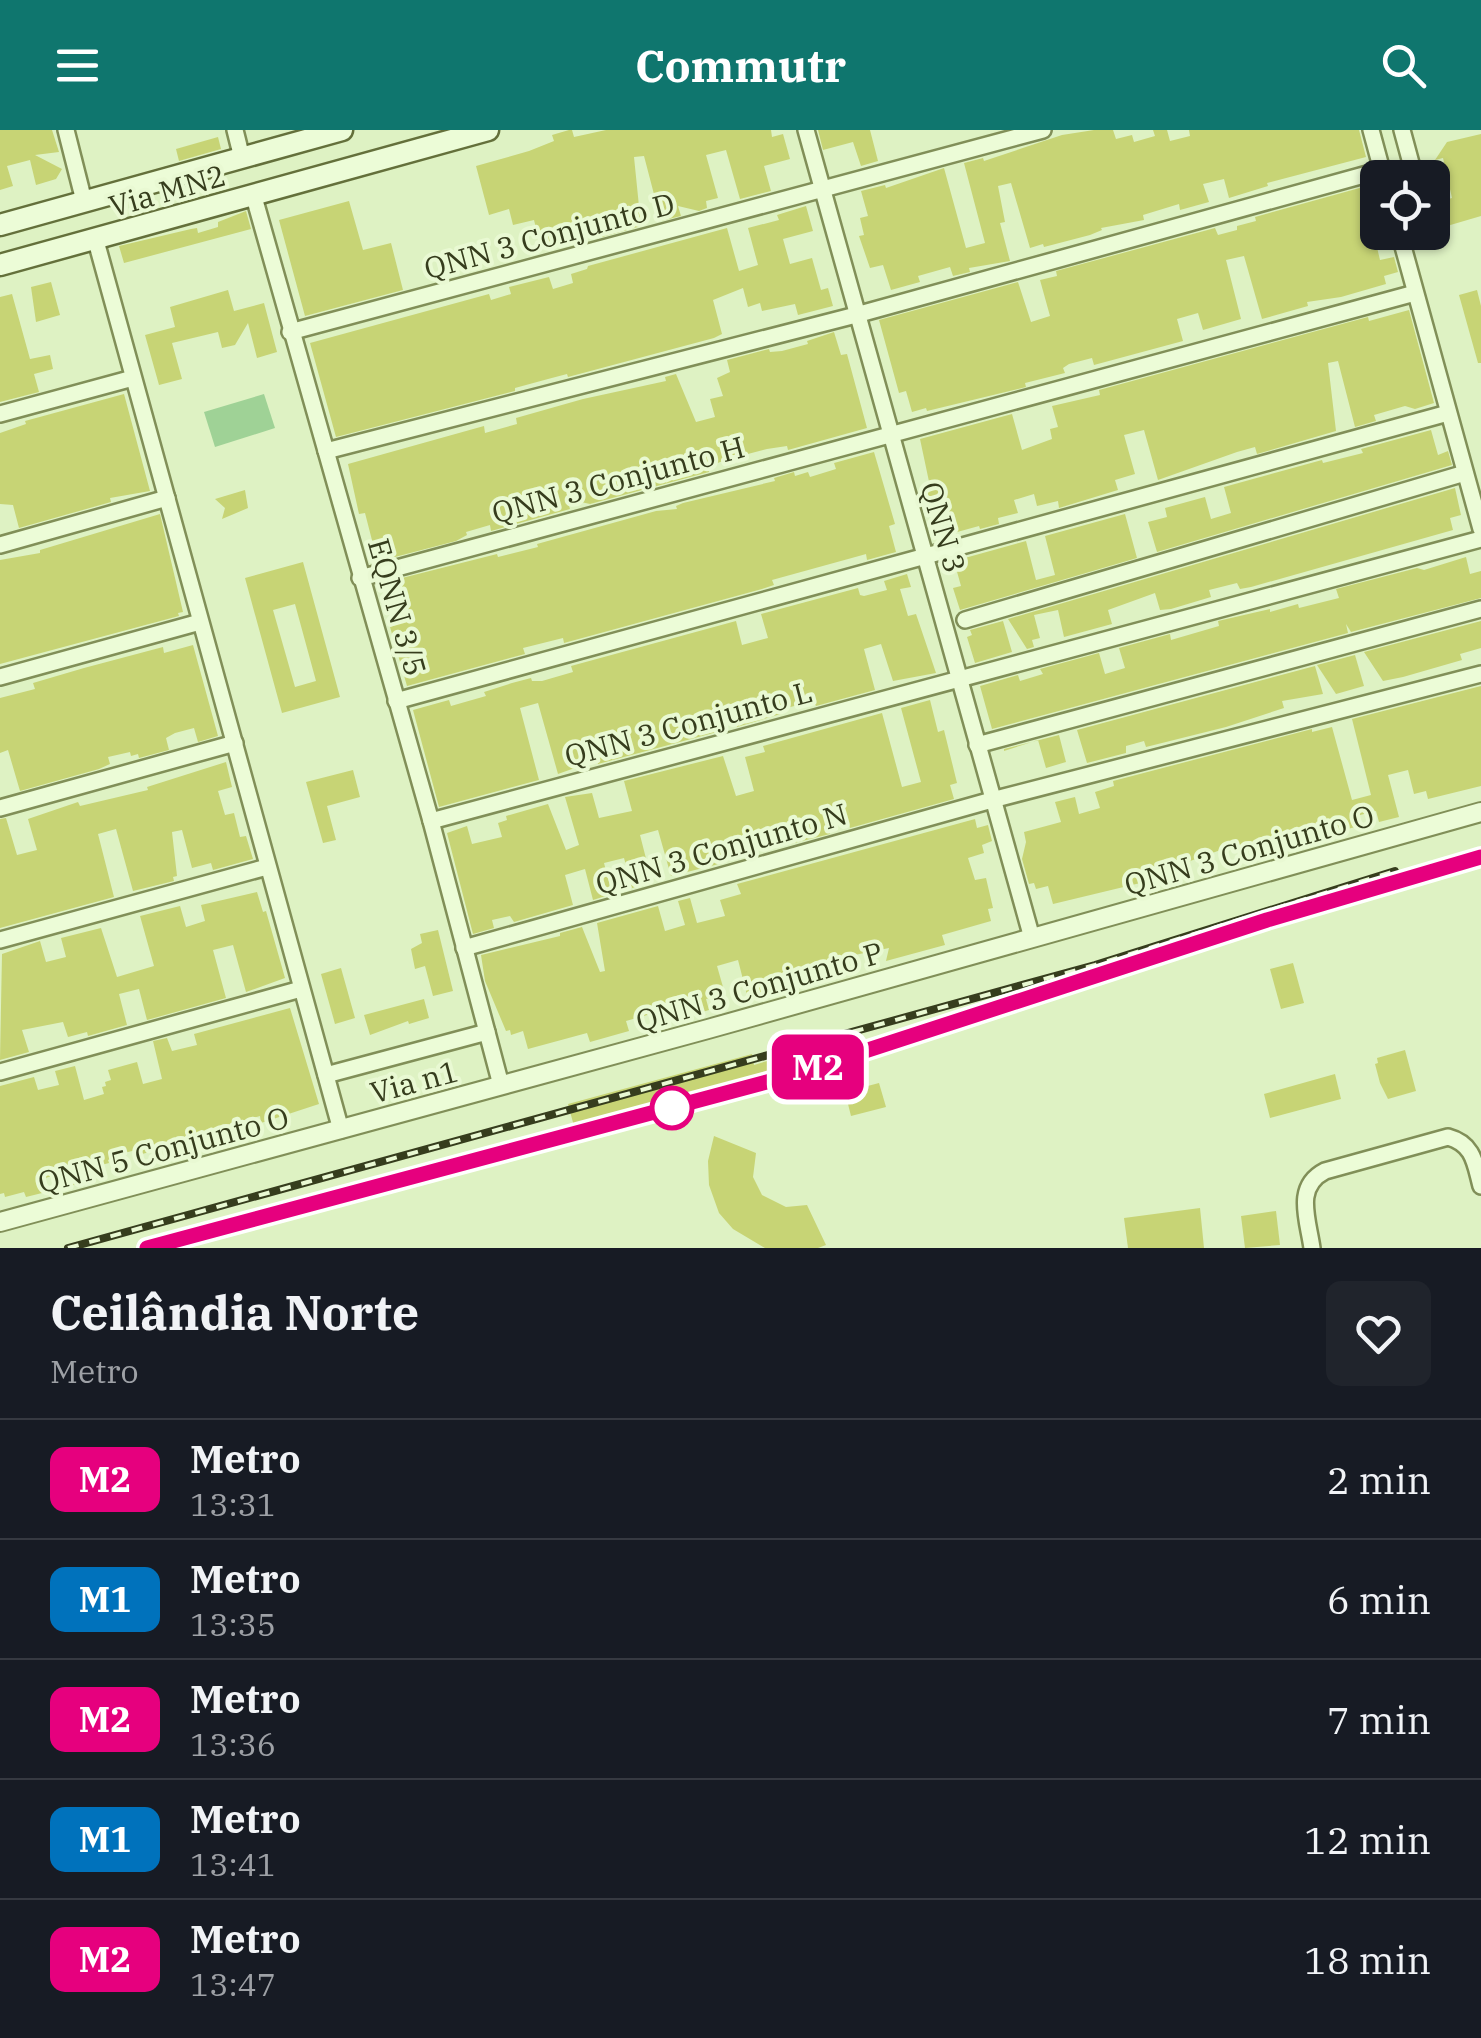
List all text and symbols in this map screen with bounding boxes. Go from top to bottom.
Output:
text: Commutr [635,36,846,94]
icon: menu [50,38,105,93]
icon: search [1376,38,1431,93]
street label: Via MN2 [104,155,230,225]
map controls [1360,160,1450,250]
button: locate [1360,160,1450,250]
street label: QNN 3 Conjunto D [419,183,679,287]
street label: QNN 3 Conjunto H [487,426,749,532]
street label: QNN 3 [912,477,976,577]
street label: EQNN 3/5 [360,534,436,680]
street label: QNN 3 Conjunto L [560,671,816,775]
street label: QNN 3 Conjunto N [591,793,851,903]
street label: QNN 3 Conjunto O [1120,795,1378,903]
street label: QNN 3 Conjunto P [631,932,887,1040]
line badge: M2 [773,1034,863,1100]
text: M2 [792,1044,844,1090]
street label: Via n1 [366,1051,462,1111]
unlabelled marker [651,1087,693,1129]
street label: QNN 5 Conjunto O [33,1097,293,1201]
text: Ceilândia Norte [50,1281,419,1343]
button: heart [1326,1281,1431,1386]
text: Metro [50,1350,139,1392]
text: Metro [190,1434,301,1483]
text: 2 min [1327,1455,1431,1504]
text: M2 [79,1456,131,1502]
text: 13:31 [190,1483,276,1525]
text: Metro [190,1554,301,1603]
text: 6 min [1327,1575,1431,1624]
text: M1 [79,1576,131,1622]
text: 13:35 [190,1603,276,1645]
text: Metro [190,1674,301,1723]
text: 7 min [1327,1695,1431,1744]
text: M2 [79,1696,131,1742]
text: 13:36 [190,1723,276,1765]
text: Metro [190,1794,301,1843]
text: 12 min [1304,1815,1431,1864]
text: M1 [79,1816,131,1862]
text: 13:41 [190,1843,276,1885]
text: Metro [190,1914,301,1963]
text: 18 min [1304,1935,1431,1984]
text: M2 [79,1936,131,1982]
text: 13:47 [190,1963,276,2005]

